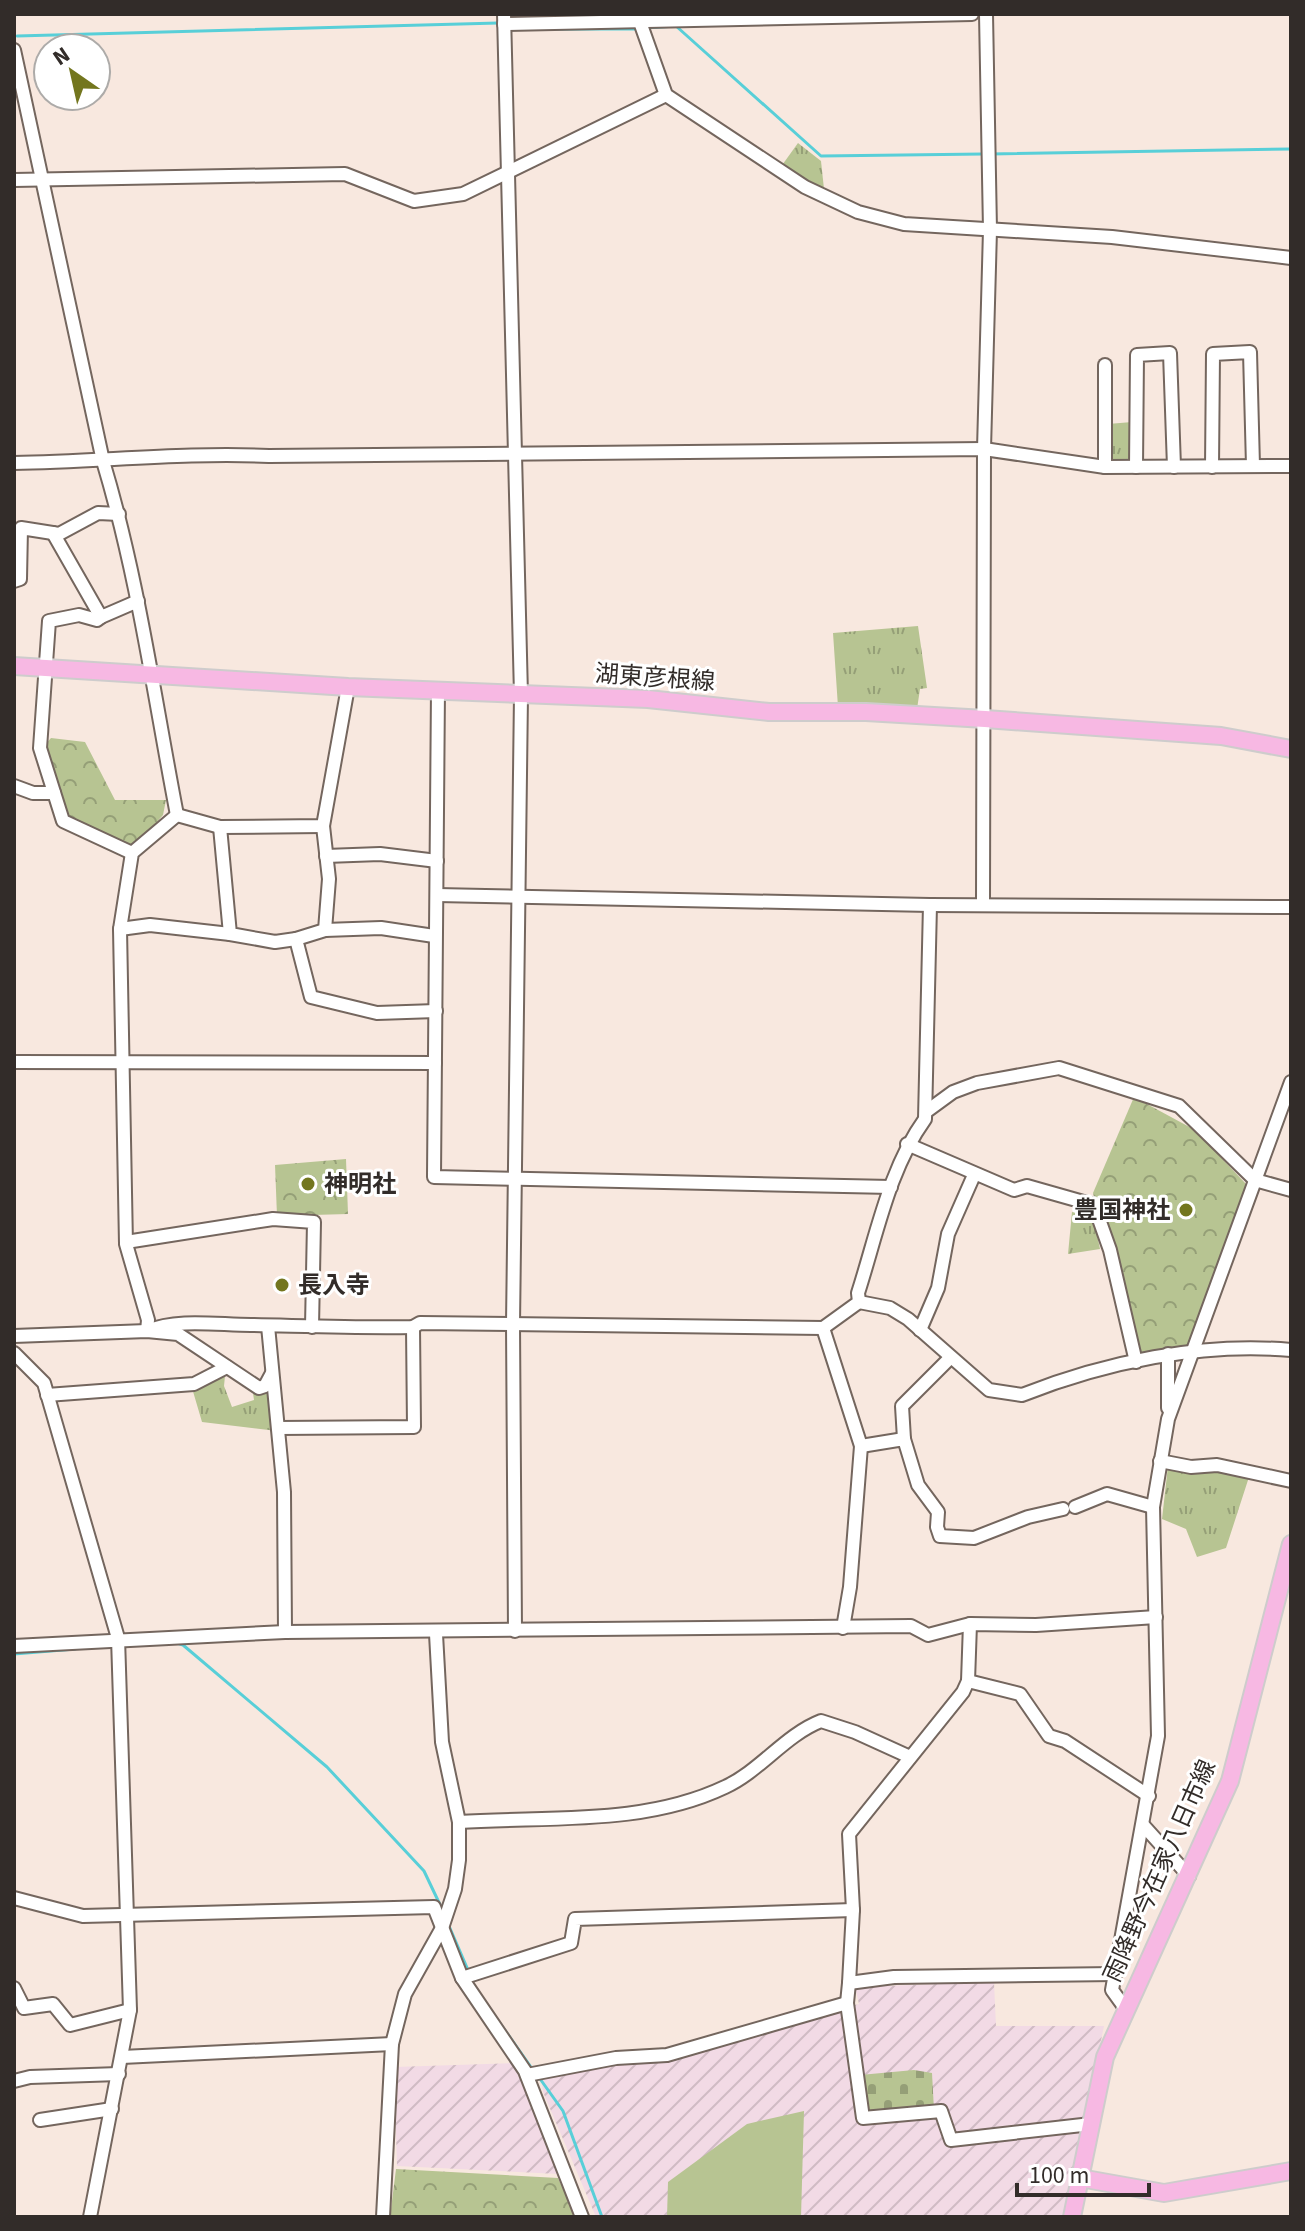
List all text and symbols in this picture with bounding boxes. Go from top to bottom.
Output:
north arrow [32,32,112,112]
text: N [46,39,76,74]
street label: 湖東彦根線 [594,656,716,700]
place label: 神明社 [324,1167,396,1202]
marker: 神明社 [299,1175,317,1193]
place label: 豊国神社 [1074,1193,1170,1228]
marker: 豊国神社 [1177,1201,1195,1219]
place label: 長入寺 [298,1268,370,1303]
marker: 長入寺 [273,1276,291,1294]
street label: 雨降野今在家八日市線 [1095,1754,1225,1988]
scale bar [1017,2147,1149,2197]
text: 100 m [1029,2158,1089,2193]

